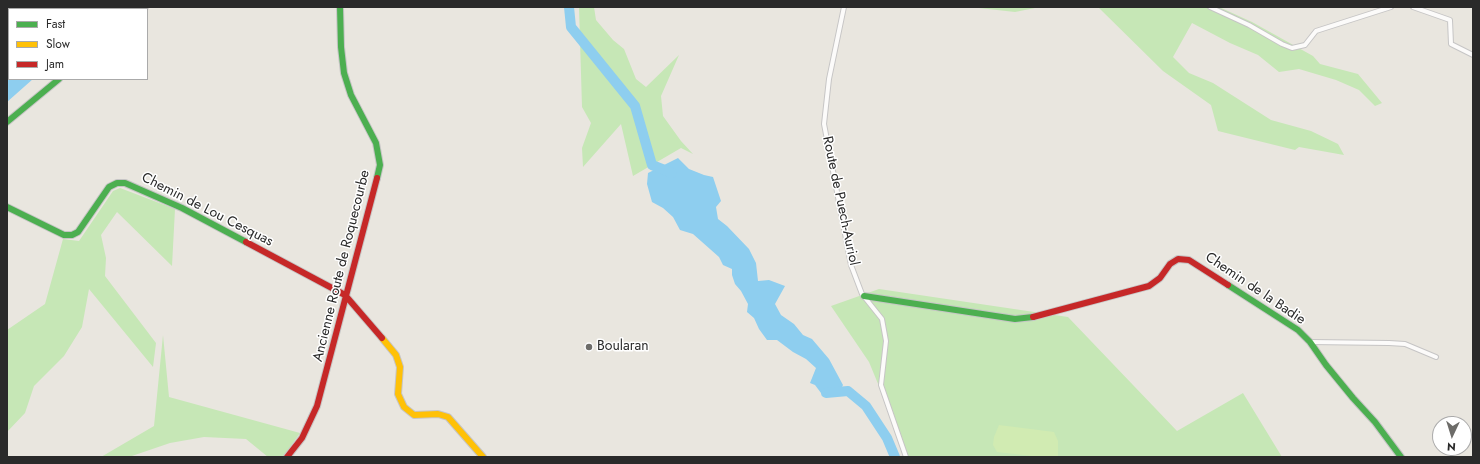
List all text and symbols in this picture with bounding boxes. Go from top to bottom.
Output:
legend [8,8,148,80]
text: Fast [46,15,65,33]
text: Slow [46,35,70,53]
text: Jam [46,55,64,73]
street label: Route de Puech-Auriol [818,135,862,267]
street label: Ancienne Route de Roquecourbe [310,168,374,364]
street label: Chemin de Lou Cesquas [138,170,276,250]
street label: Chemin de la Badie [1202,249,1308,329]
place label: Boularan [597,339,649,355]
marker: Boularan [584,342,594,352]
north arrow [1432,416,1472,456]
text: N [1446,439,1456,455]

